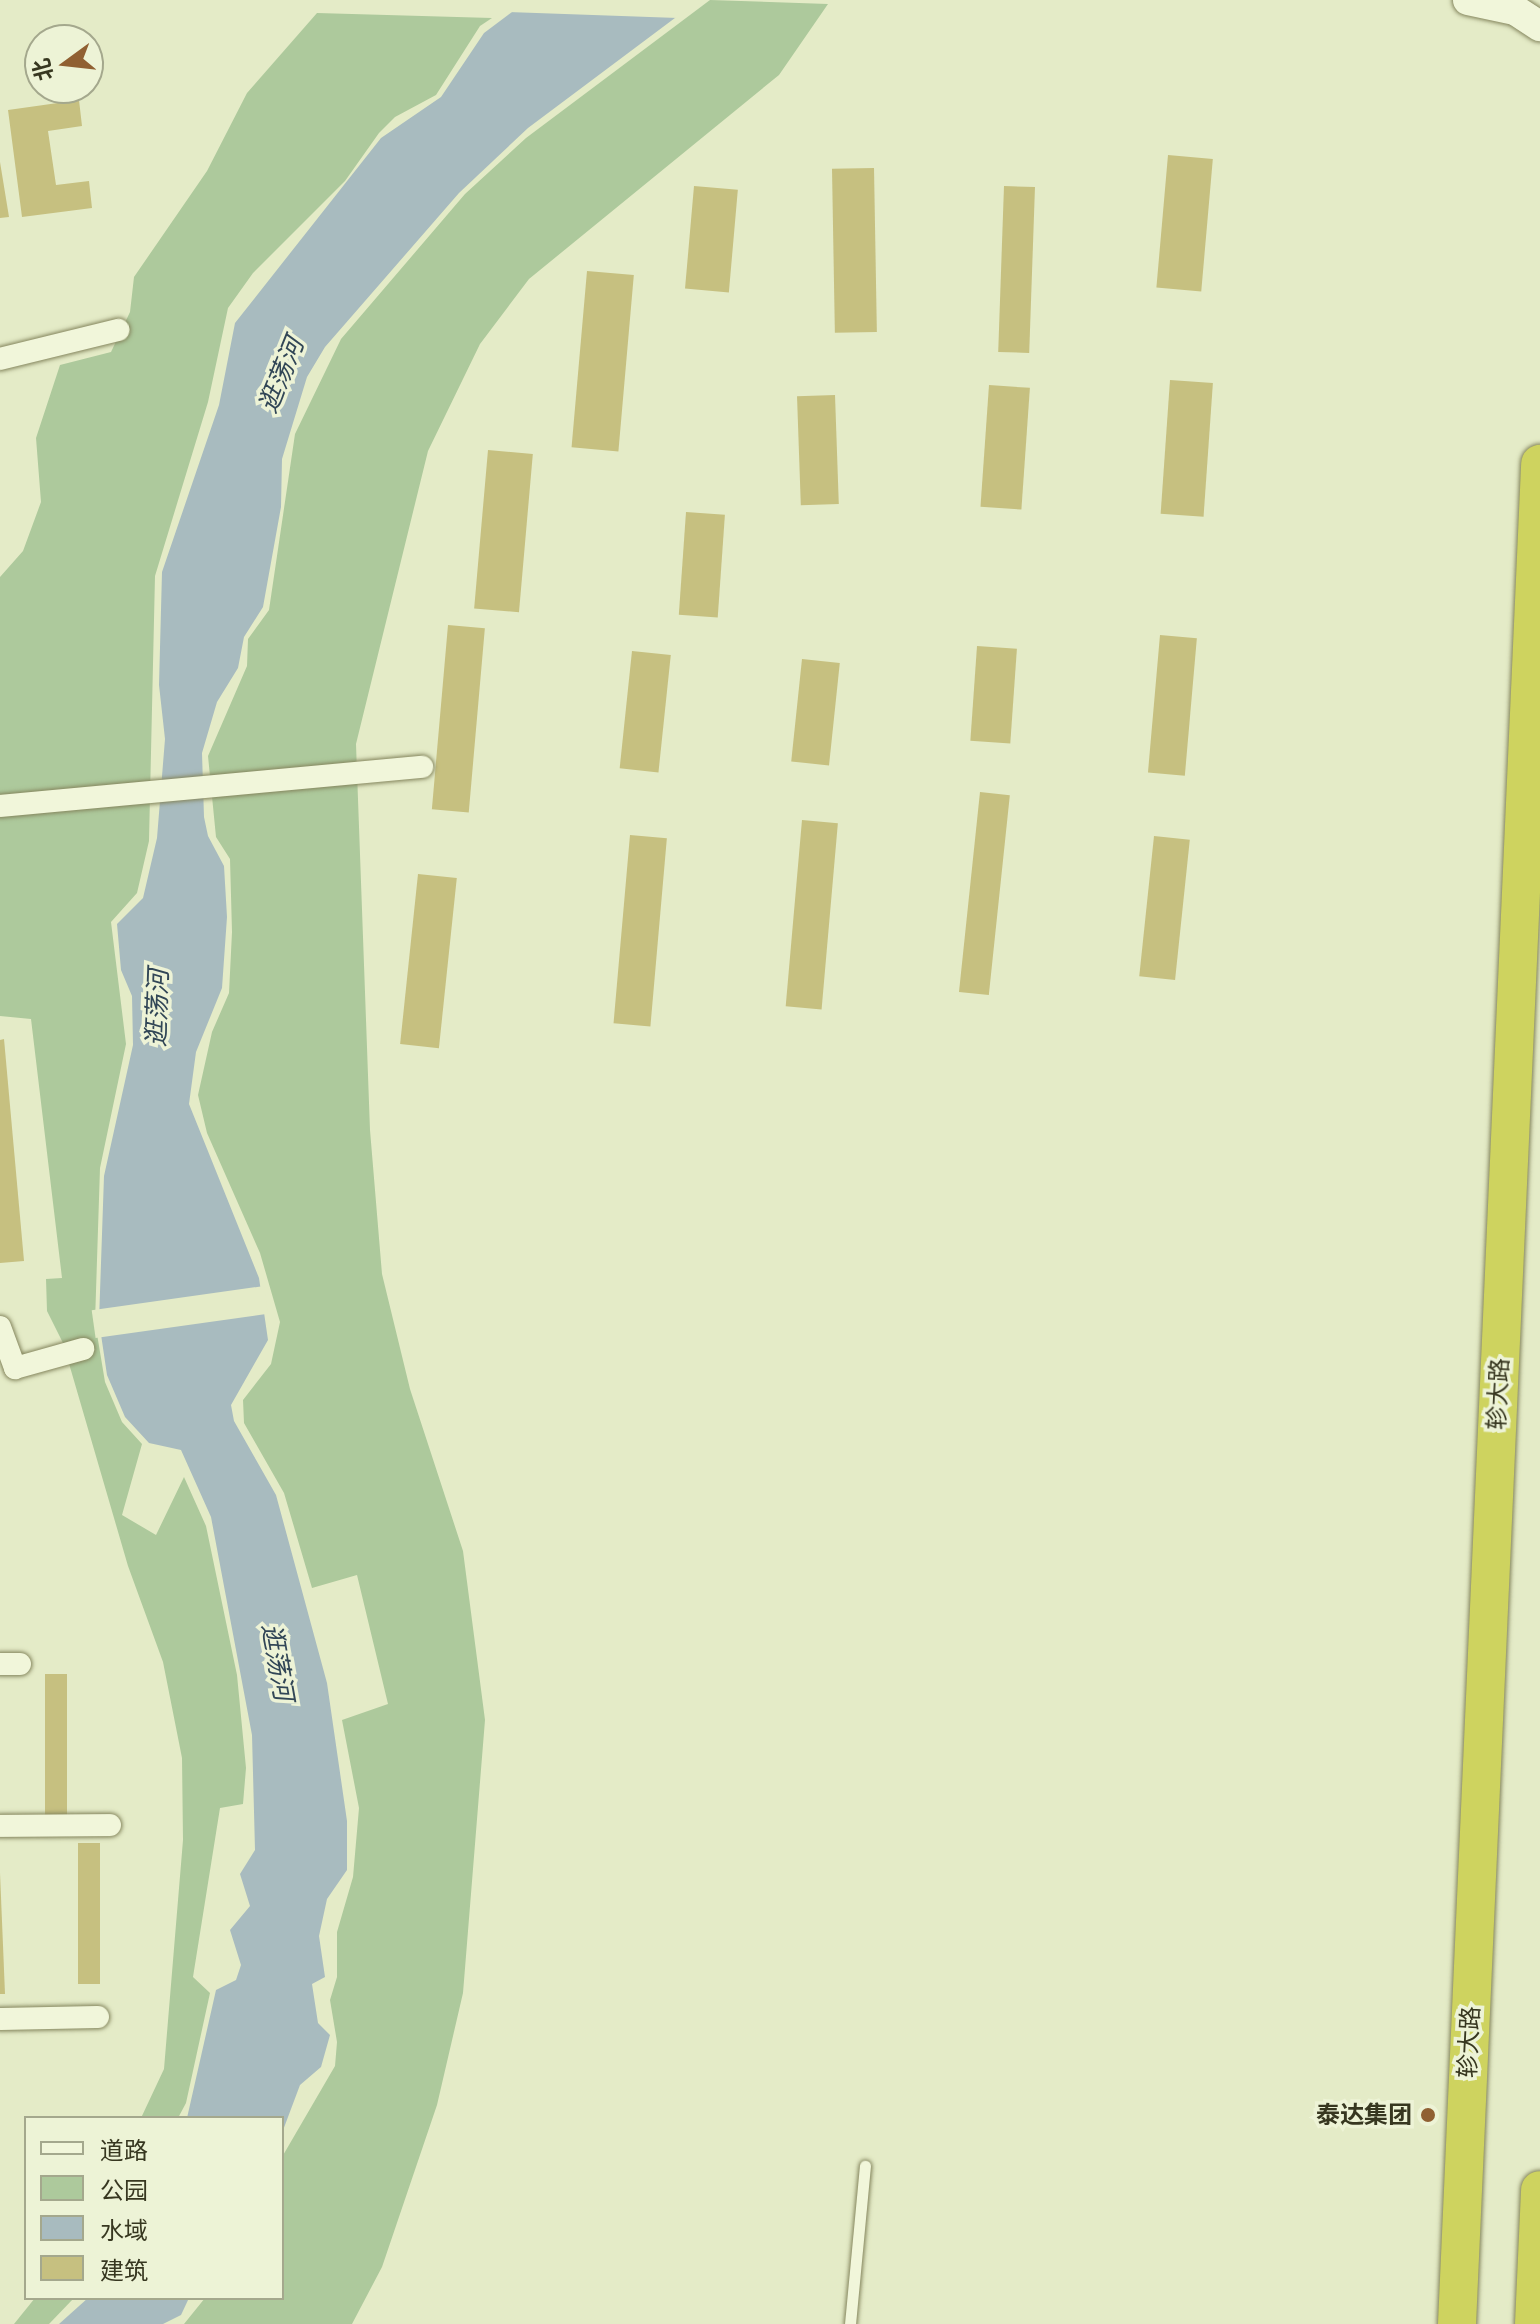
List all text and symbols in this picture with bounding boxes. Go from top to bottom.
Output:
north arrow [24,24,104,104]
text: 北 [26,55,59,84]
water label: 逛荡河 [252,333,310,417]
water label: 逛荡河 [140,968,174,1048]
street label: 轸大路 [1482,1357,1514,1431]
water label: 逛荡河 [256,1621,300,1703]
street label: 轸大路 [1453,2005,1485,2079]
place label: 泰达集团 [1316,2101,1412,2129]
marker: 泰达集团 [1419,2106,1437,2124]
legend [24,2116,284,2300]
text: 道路 [100,2135,148,2166]
text: 公园 [100,2175,148,2206]
text: 水域 [100,2215,148,2246]
text: 建筑 [100,2255,148,2286]

